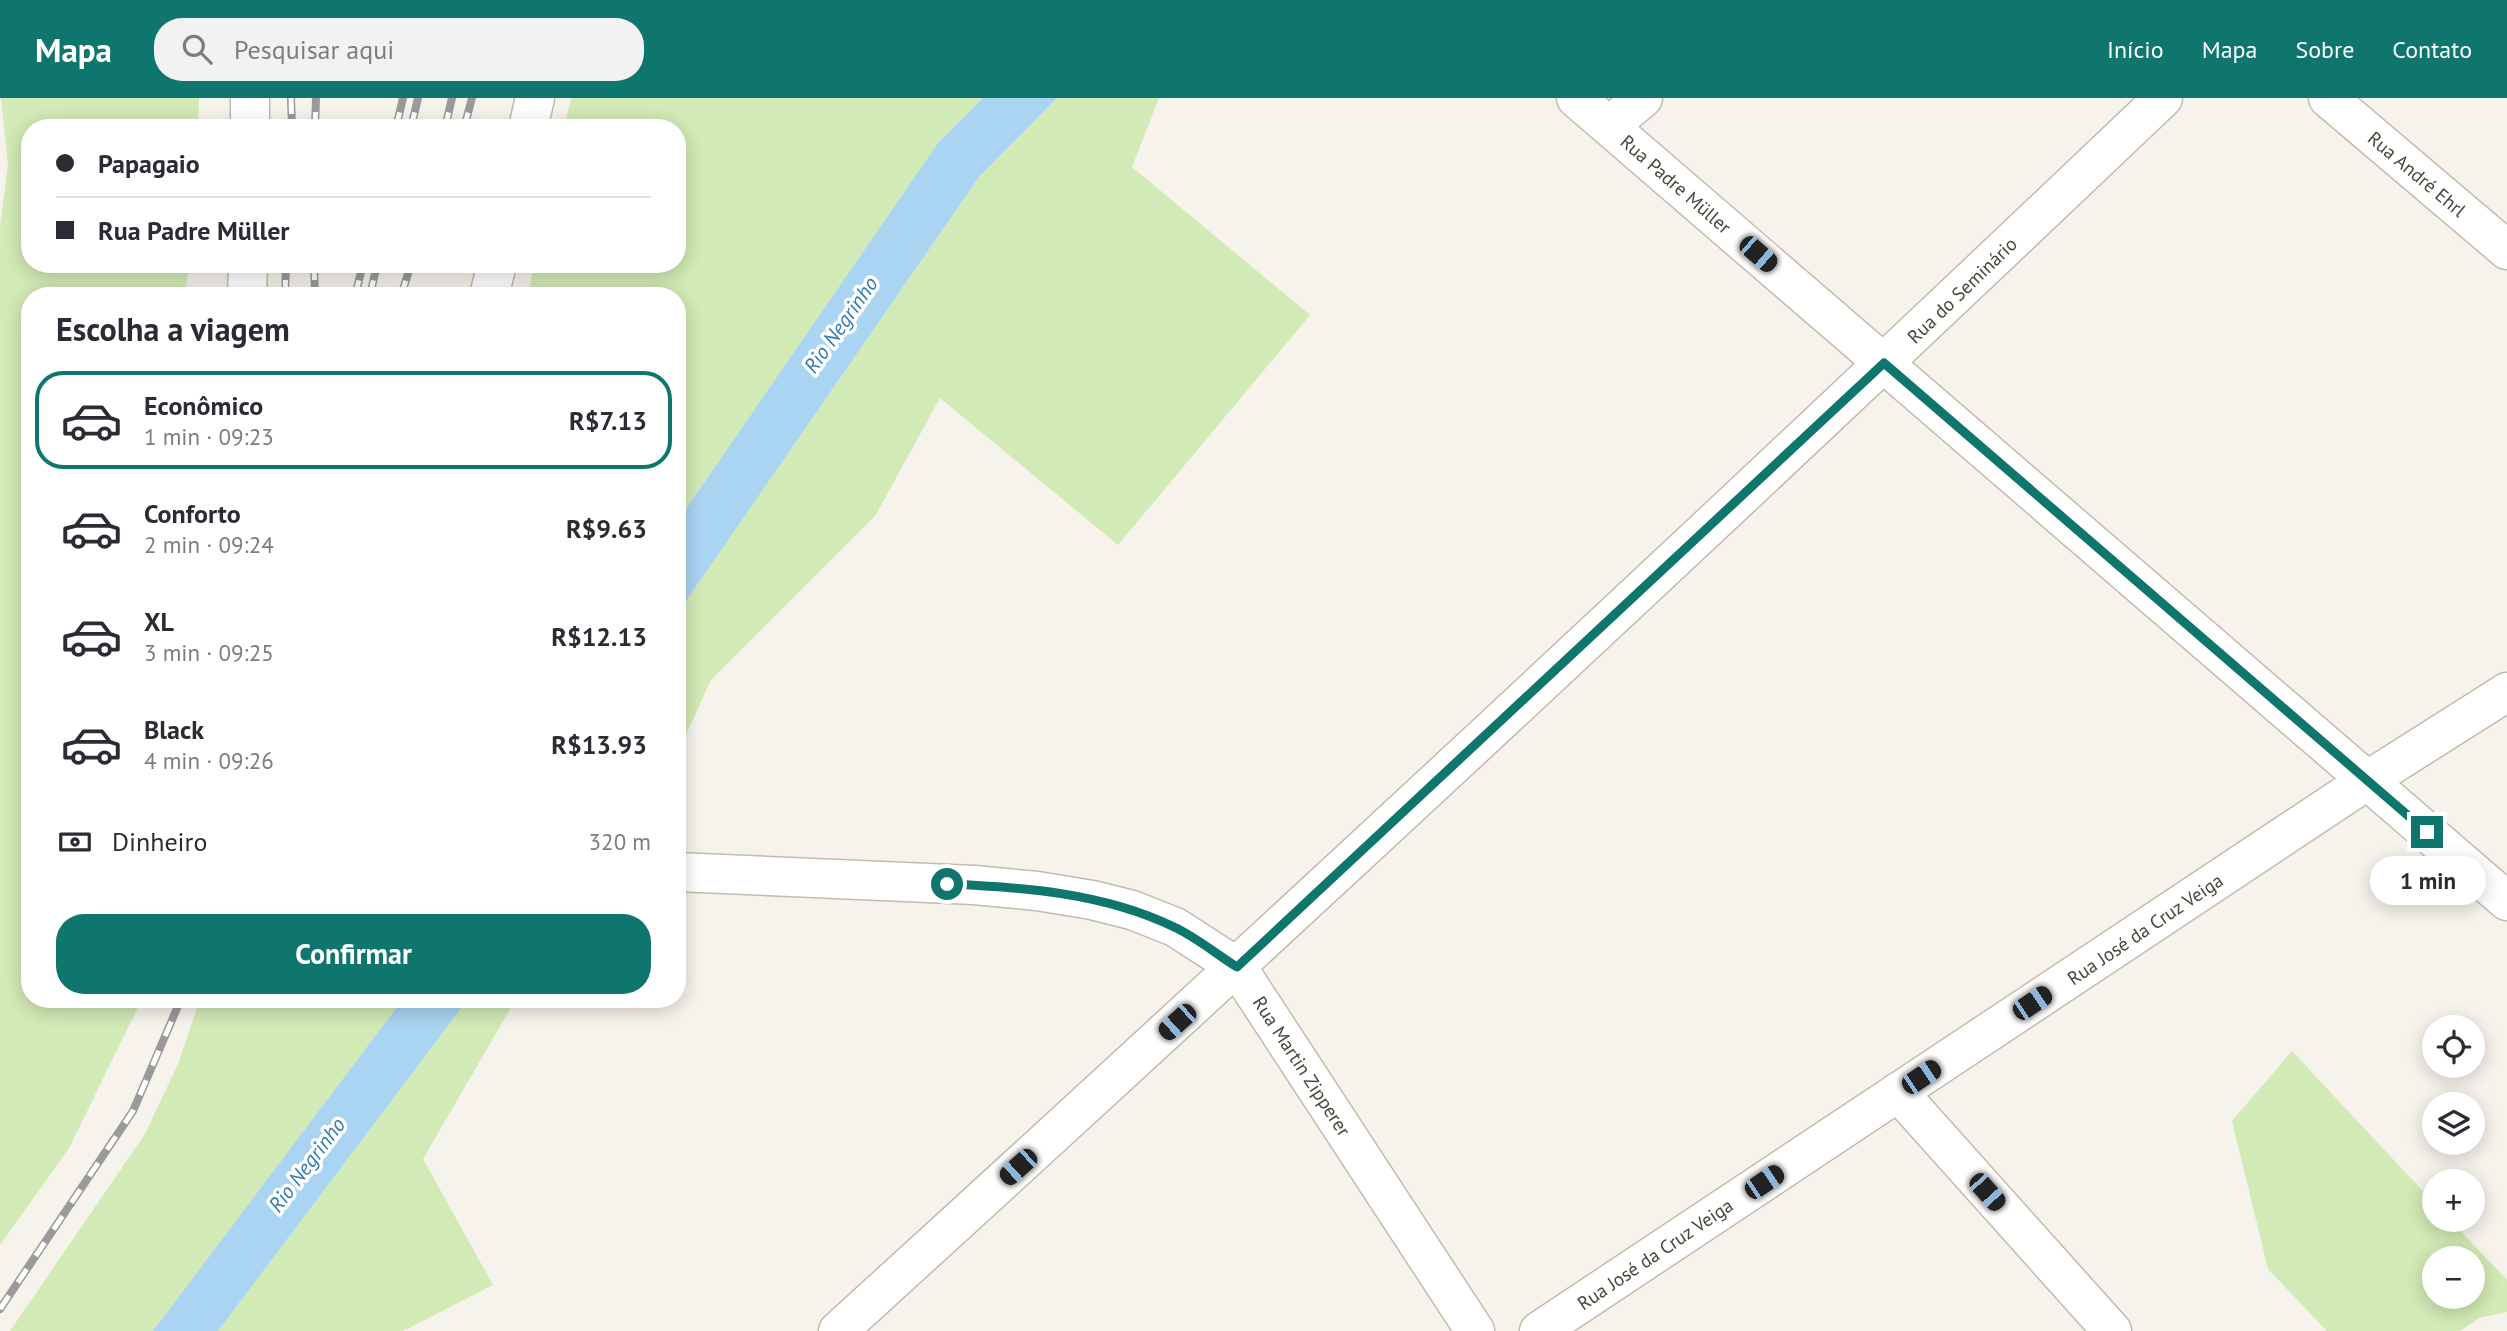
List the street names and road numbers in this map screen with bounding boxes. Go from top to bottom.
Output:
street label: Rua André Ehrl [2363,126,2471,222]
street label: Rua Padre Müller [1616,129,1737,239]
street label: Rua do Seminário [1902,232,2022,348]
street label: Rua José da Cruz Veiga [2063,868,2227,990]
street label: Rua Martin Zipperer [1248,991,1357,1141]
street label: Rua José da Cruz Veiga [1573,1193,1737,1315]

